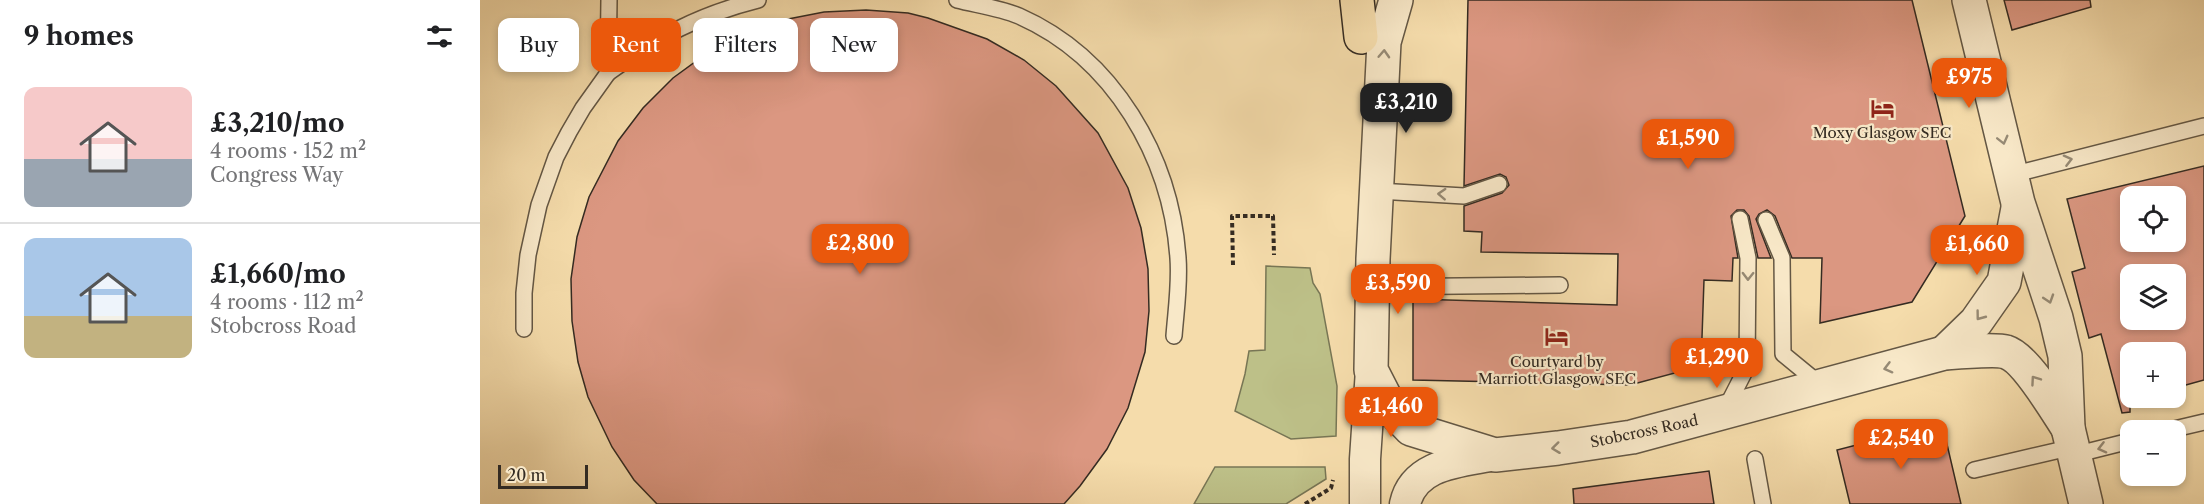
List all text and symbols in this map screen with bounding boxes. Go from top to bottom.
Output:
chip: Buy [498,18,579,72]
chip: Rent [591,18,681,72]
chip: Filters [693,18,798,72]
chip: New [810,18,898,72]
text: 9 homes [24,20,134,52]
icon: filters [423,20,456,53]
one-way arrow [1377,50,1390,59]
pin: £975 [1933,58,2005,109]
text: £975 [1946,65,1992,89]
pin: £3,210 [1357,83,1455,134]
text: £3,210 [1374,90,1438,114]
hotel icon: Moxy Glasgow SEC [1869,95,1895,121]
text: £3,210/mo [210,107,344,139]
icon: home [72,111,144,183]
pin: £1,590 [1639,119,1737,170]
place label: Moxy Glasgow SEC [1813,123,1951,142]
text: £1,590 [1656,126,1720,150]
one-way arrow [1996,135,2009,145]
text: 4 rooms · 152 m² [210,139,366,163]
one-way arrow [2063,155,2073,168]
text: Congress Way [210,163,343,187]
map controls [2120,186,2186,486]
button: locate [2120,186,2186,252]
one-way arrow [1438,188,1447,201]
pin: £2,800 [811,224,909,275]
pin: £1,660 [1928,225,2026,276]
text: £2,800 [826,231,894,255]
text: £1,660 [1945,232,2009,256]
text: £1,660/mo [210,258,346,290]
icon: home [72,262,144,334]
pin: £3,590 [1349,264,1447,315]
button: layers [2120,264,2186,330]
text: £3,590 [1365,271,1431,295]
one-way arrow [1742,272,1754,281]
text: 4 rooms · 112 m² [210,290,364,314]
one-way arrow [2042,293,2055,304]
one-way arrow [1976,309,1987,320]
text: Stobcross Road [210,314,357,338]
hotel icon: Courtyard by Marriott Glasgow SEC [1544,324,1570,350]
pin: £1,290 [1668,338,1766,389]
button: + [2120,342,2186,408]
text: £1,290 [1685,345,1749,369]
place label: Courtyard by Marriott Glasgow SEC [1478,352,1636,388]
one-way arrow [1883,361,1894,373]
one-way arrow [2031,376,2042,387]
pin: £1,460 [1342,387,1440,438]
text: £1,460 [1359,394,1423,418]
street label: Stobcross Road [1588,410,1700,452]
pin: £2,540 [1852,419,1950,470]
button: − [2120,420,2186,486]
text: £2,540 [1868,426,1934,450]
one-way arrow [2097,440,2107,453]
one-way arrow [1551,442,1560,454]
scale bar [498,462,588,490]
text: 20 m [507,465,546,485]

